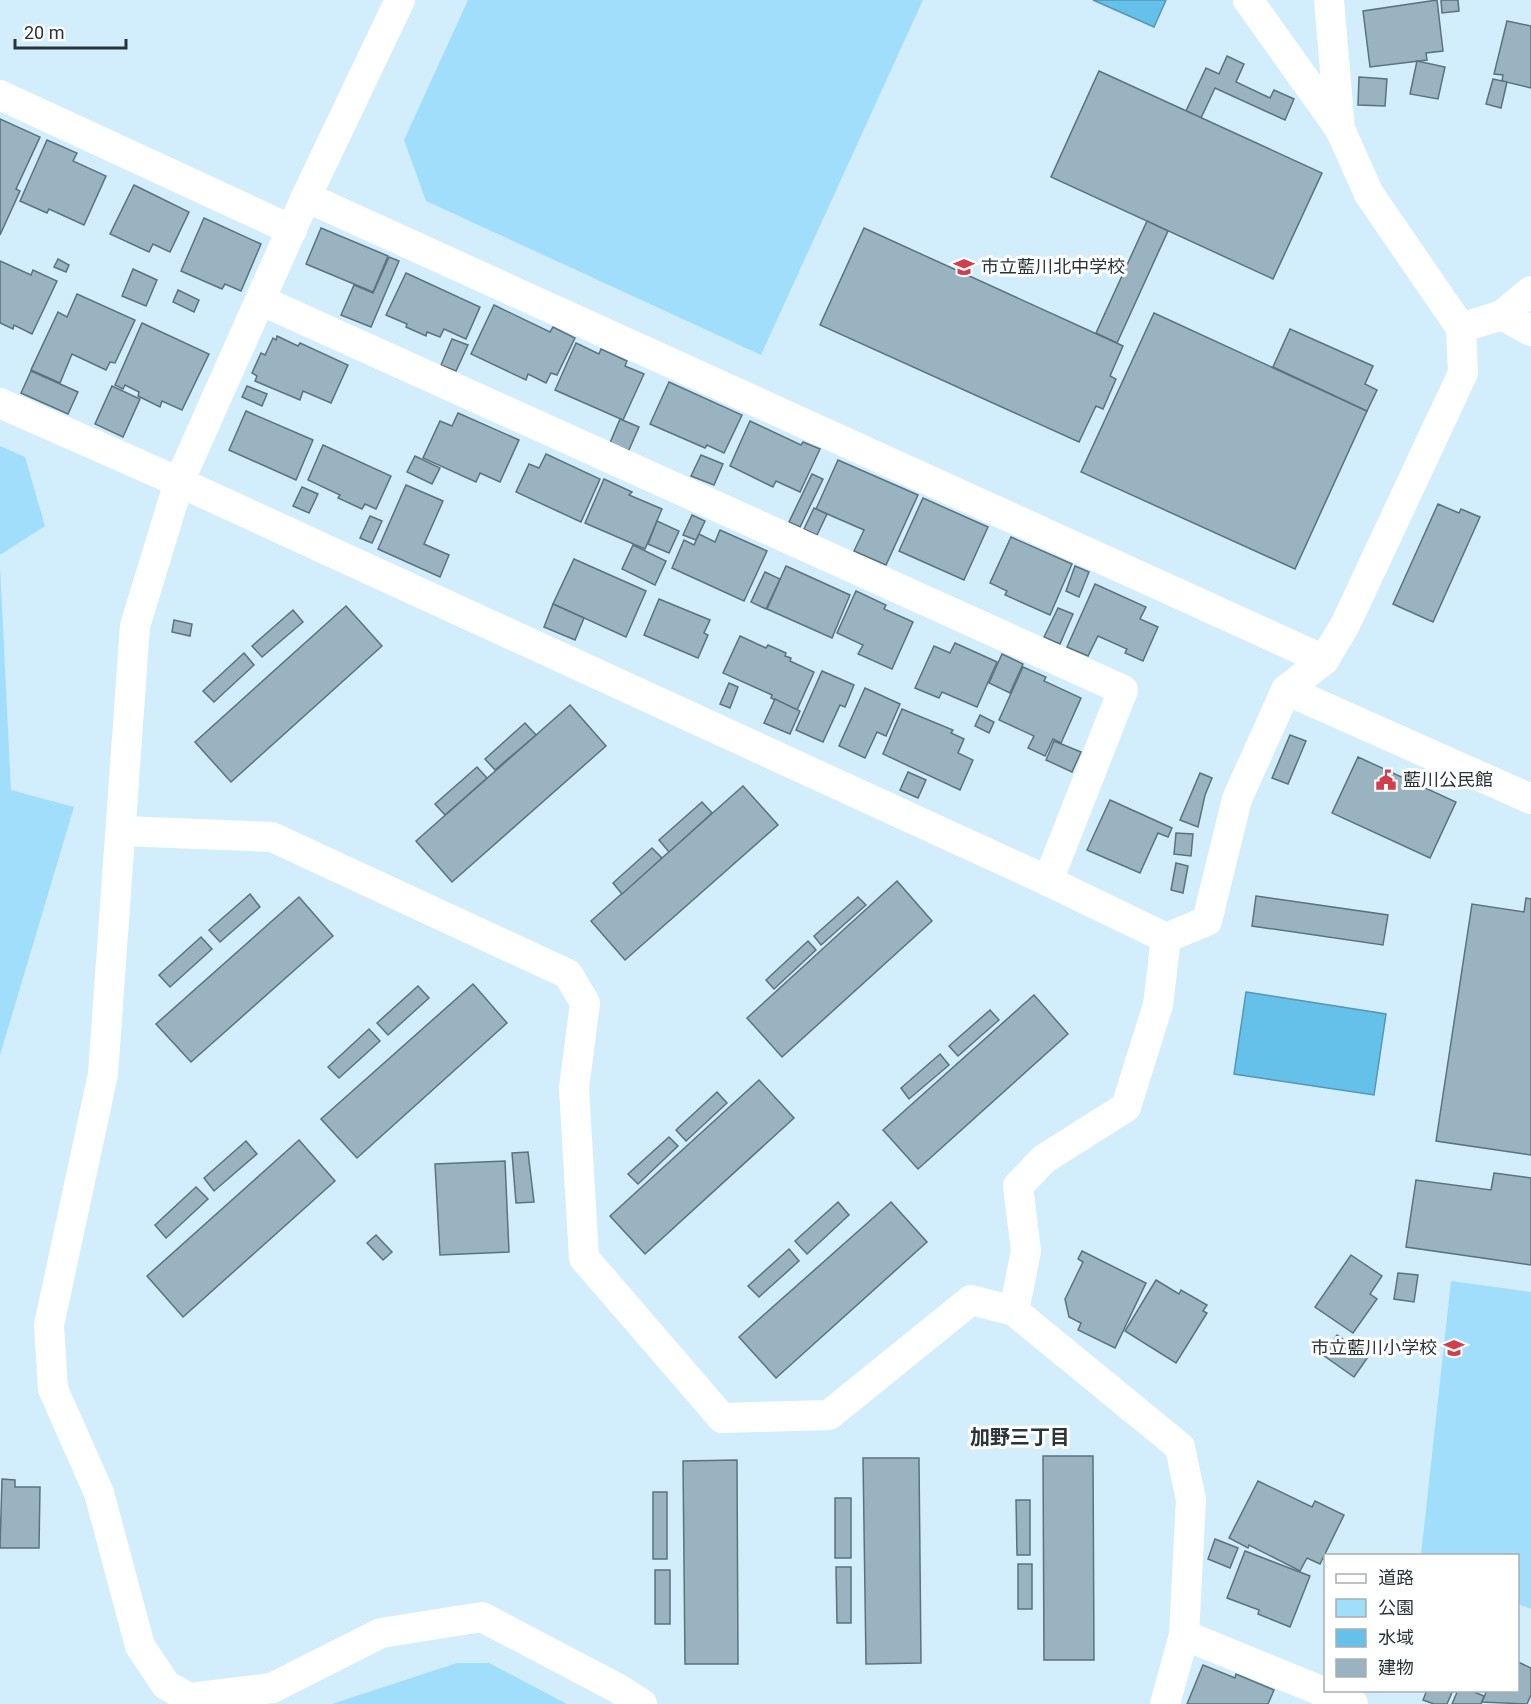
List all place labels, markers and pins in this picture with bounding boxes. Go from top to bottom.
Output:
school or university icon: 市立藍川北中学校 [952,255,976,279]
place label: 市立藍川北中学校 [981,256,1125,277]
public building icon: 藍川公民館 [1374,768,1398,792]
place label: 藍川公民館 [1403,769,1493,790]
school or university icon: 市立藍川小学校 [1442,1336,1466,1360]
place label: 市立藍川小学校 [1311,1337,1437,1358]

